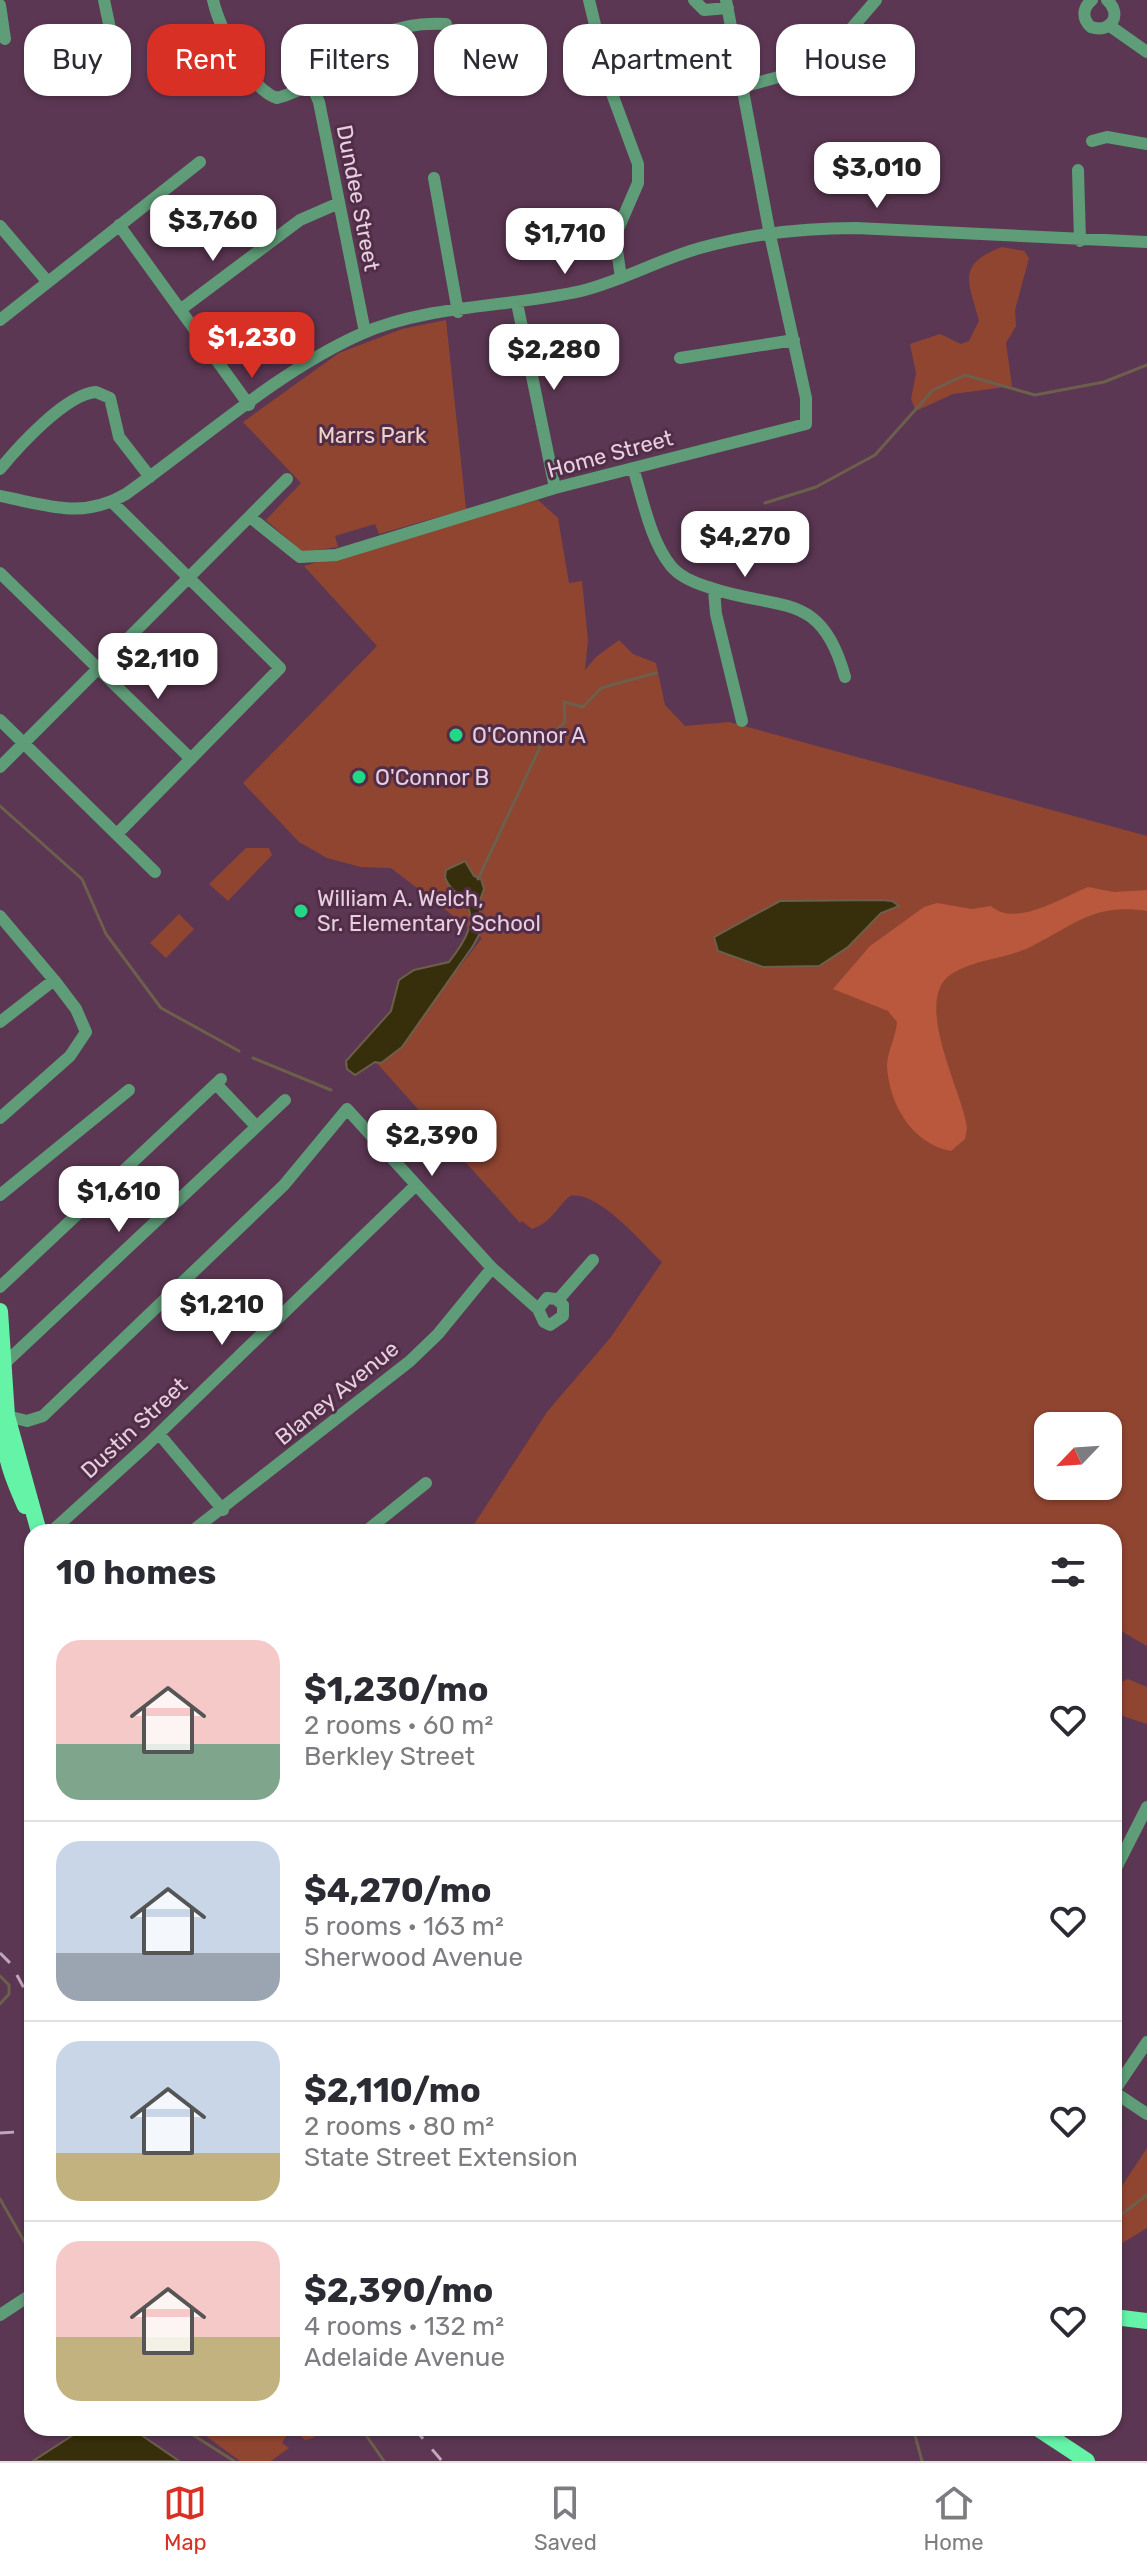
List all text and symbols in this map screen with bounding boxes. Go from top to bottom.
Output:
chip: Buy [24,24,131,96]
chip: Rent [147,24,265,96]
chip: Filters [281,24,418,96]
chip: New [434,24,547,96]
chip: Apartment [563,24,760,96]
chip: House [776,24,915,96]
street label: Dundee Street [331,123,385,274]
pin: $3,010 [812,142,942,210]
text: $3,010 [832,152,922,183]
pin: $3,760 [148,195,278,263]
text: $3,760 [168,205,258,236]
pin: $1,710 [500,208,630,276]
text: $1,710 [524,218,606,249]
pin: $1,230 [187,312,317,380]
text: $1,230 [207,322,297,353]
pin: $2,280 [489,324,619,392]
text: $2,280 [507,334,601,365]
park label: Marrs Park [318,422,427,449]
street label: Home Street [544,424,676,484]
pin: $4,270 [680,511,810,579]
text: $4,270 [699,521,791,552]
pin: $2,110 [93,633,223,701]
text: $2,110 [116,643,200,674]
place label: O'Connor A [472,722,586,749]
marker: O'Connor A [447,726,465,744]
place label: O'Connor B [375,764,489,791]
marker: O'Connor B [350,768,368,786]
place label: William A. Welch, Sr. Elementary School [317,885,541,937]
marker: William A. Welch, Sr. Elementary School [292,902,310,920]
pin: $2,390 [367,1110,497,1178]
text: $2,390 [386,1120,478,1151]
pin: $1,610 [54,1166,184,1234]
text: $1,610 [77,1176,161,1207]
pin: $1,210 [157,1279,287,1347]
text: $1,210 [179,1289,265,1320]
street label: Blaney Avenue [270,1335,404,1451]
street label: Dustin Street [75,1372,193,1484]
north arrow [1034,1412,1122,1500]
map controls [1034,1412,1122,1500]
icon: filters [1046,1550,1090,1594]
text: 10 homes [56,1552,216,1593]
text: $1,230/mo [304,1669,488,1710]
icon: home [120,1672,216,1768]
icon: heart [1046,1698,1090,1742]
text: 2 rooms · 60 m² [304,1710,493,1741]
text: Berkley Street [304,1741,475,1772]
text: $4,270/mo [304,1870,492,1911]
icon: home [120,1873,216,1969]
icon: heart [1046,1899,1090,1943]
text: 5 rooms · 163 m² [304,1911,504,1942]
text: Sherwood Avenue [304,1942,523,1973]
text: $2,110/mo [304,2070,481,2111]
icon: home [120,2073,216,2169]
icon: heart [1046,2099,1090,2143]
text: 2 rooms · 80 m² [304,2111,494,2142]
text: State Street Extension [304,2142,578,2173]
text: $2,390/mo [304,2270,493,2311]
icon: home [120,2273,216,2369]
icon: heart [1046,2299,1090,2343]
text: 4 rooms · 132 m² [304,2311,504,2342]
text: Adelaide Avenue [304,2342,505,2373]
tab: Map [163,2481,207,2556]
tab: Saved [534,2481,597,2556]
tab: Home [923,2481,984,2556]

